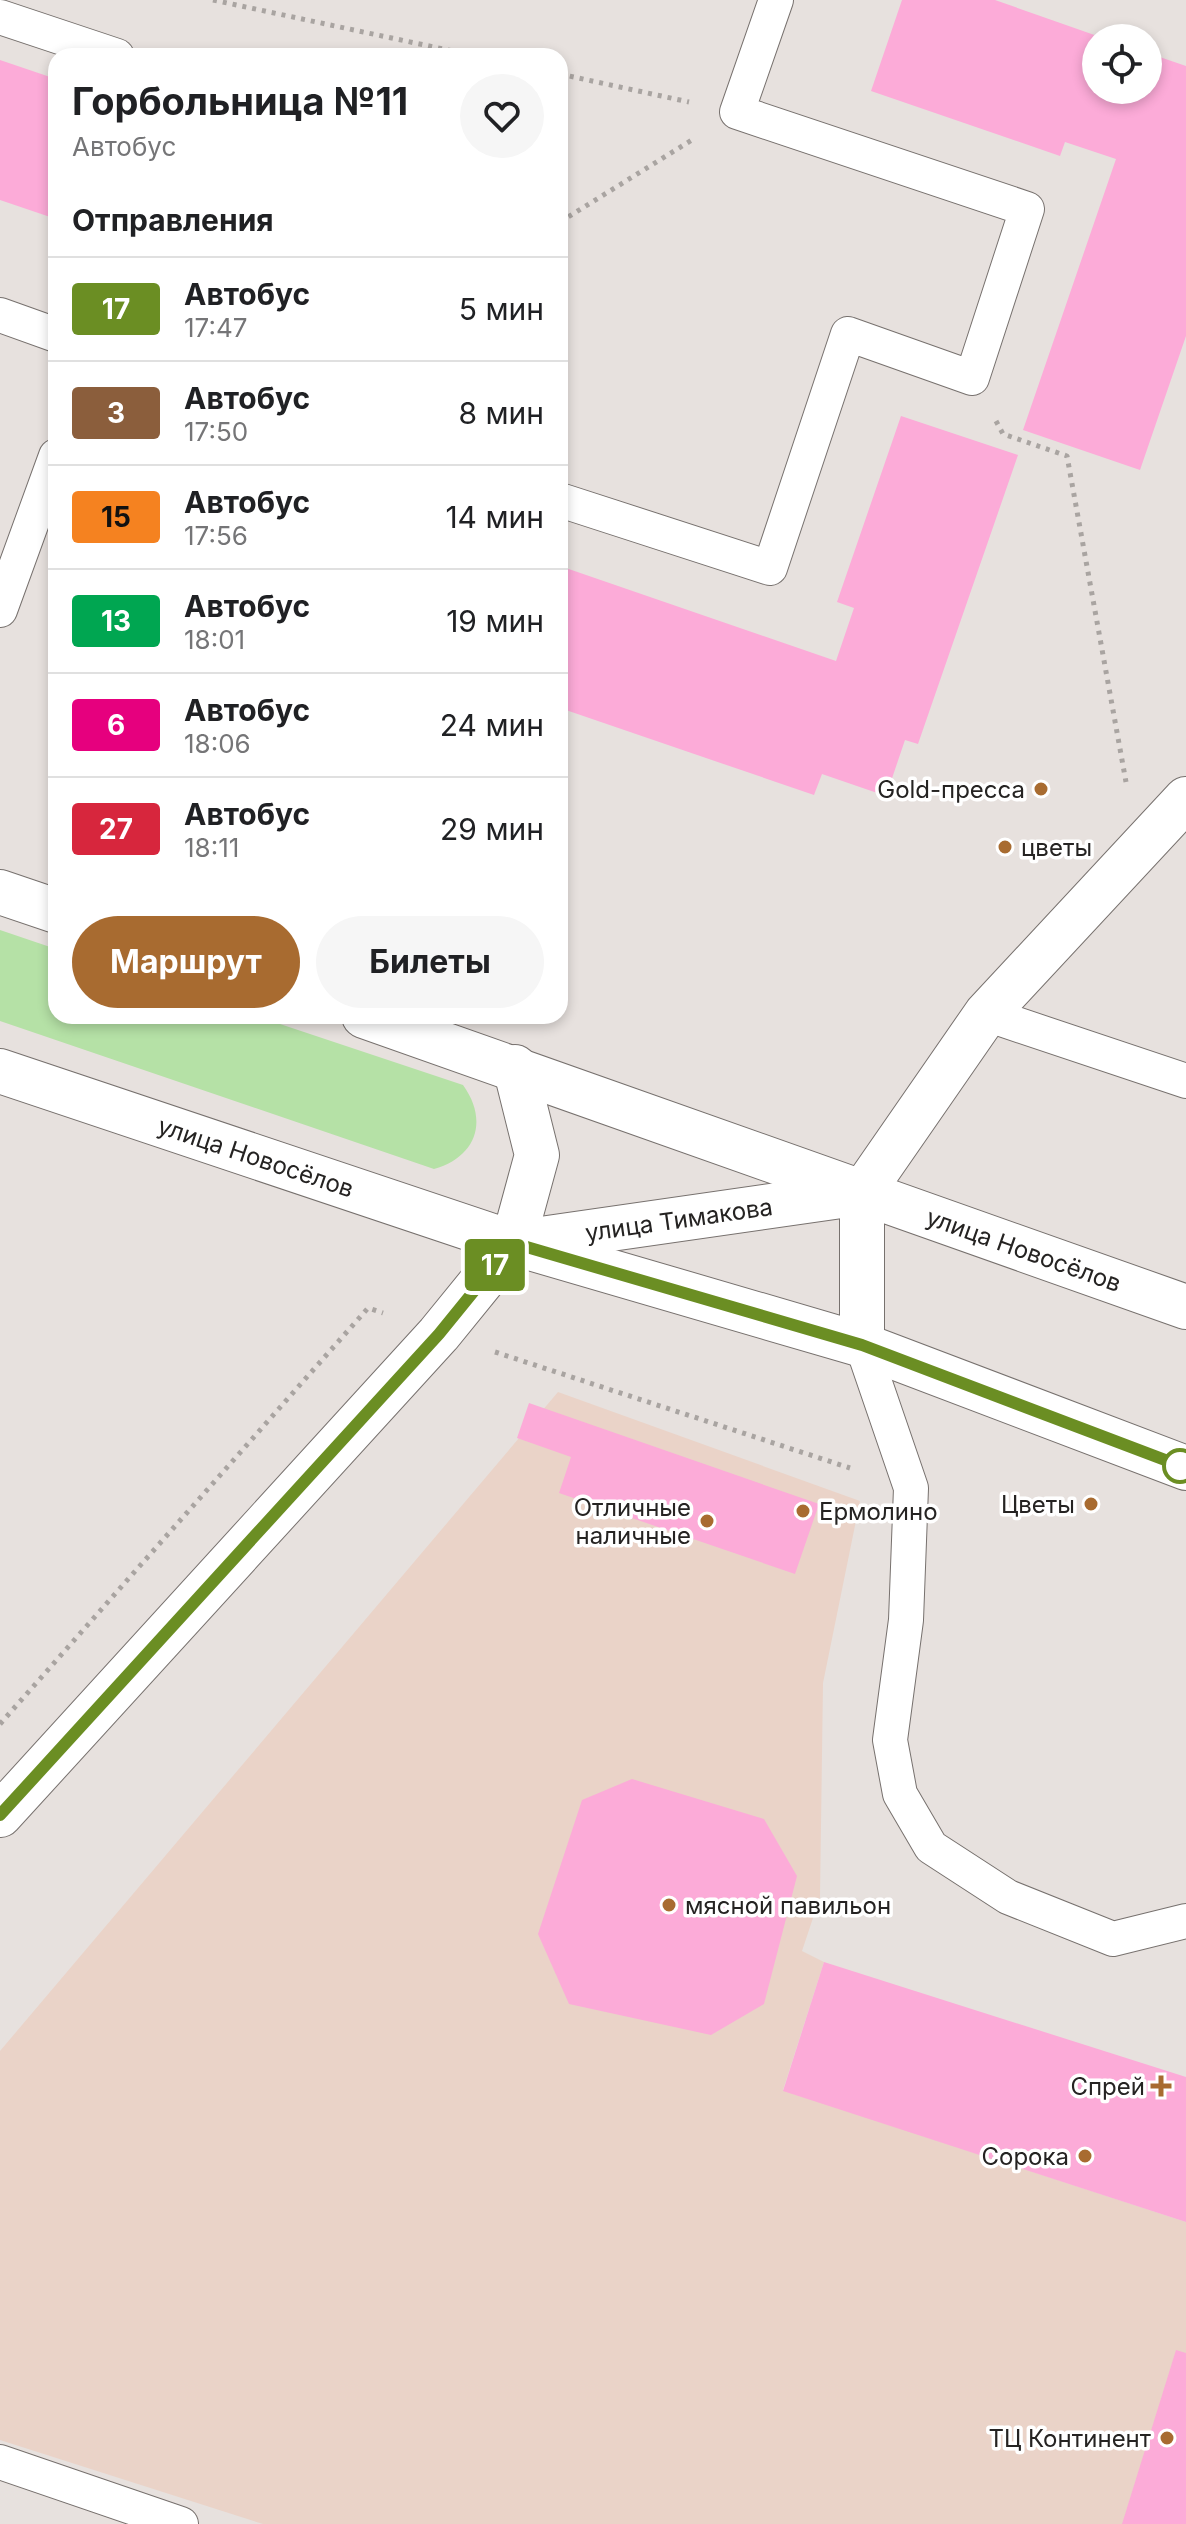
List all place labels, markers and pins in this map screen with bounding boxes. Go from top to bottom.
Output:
place label: Gold-пресса [877,775,1025,804]
marker: Gold-пресса [1032,780,1050,798]
place label: цветы [1021,833,1092,862]
marker: цветы [996,838,1014,856]
unlabelled marker [1163,1449,1186,1483]
place label: Цветы [1001,1490,1075,1519]
place label: Отличные наличные [574,1493,691,1550]
marker: Цветы [1082,1495,1100,1513]
place label: Ермолино [819,1497,938,1526]
marker: Ермолино [794,1502,812,1520]
marker: Отличные наличные [698,1512,716,1530]
place label: мясной павильон [685,1891,891,1920]
marker: мясной павильон [660,1896,678,1914]
place label: Спрей [1070,2072,1145,2101]
marker: Спрей [1152,2077,1170,2095]
place label: Сорока [982,2142,1069,2171]
marker: Сорока [1076,2147,1094,2165]
place label: ТЦ Континент [988,2424,1151,2453]
marker: ТЦ Континент [1158,2429,1176,2447]

